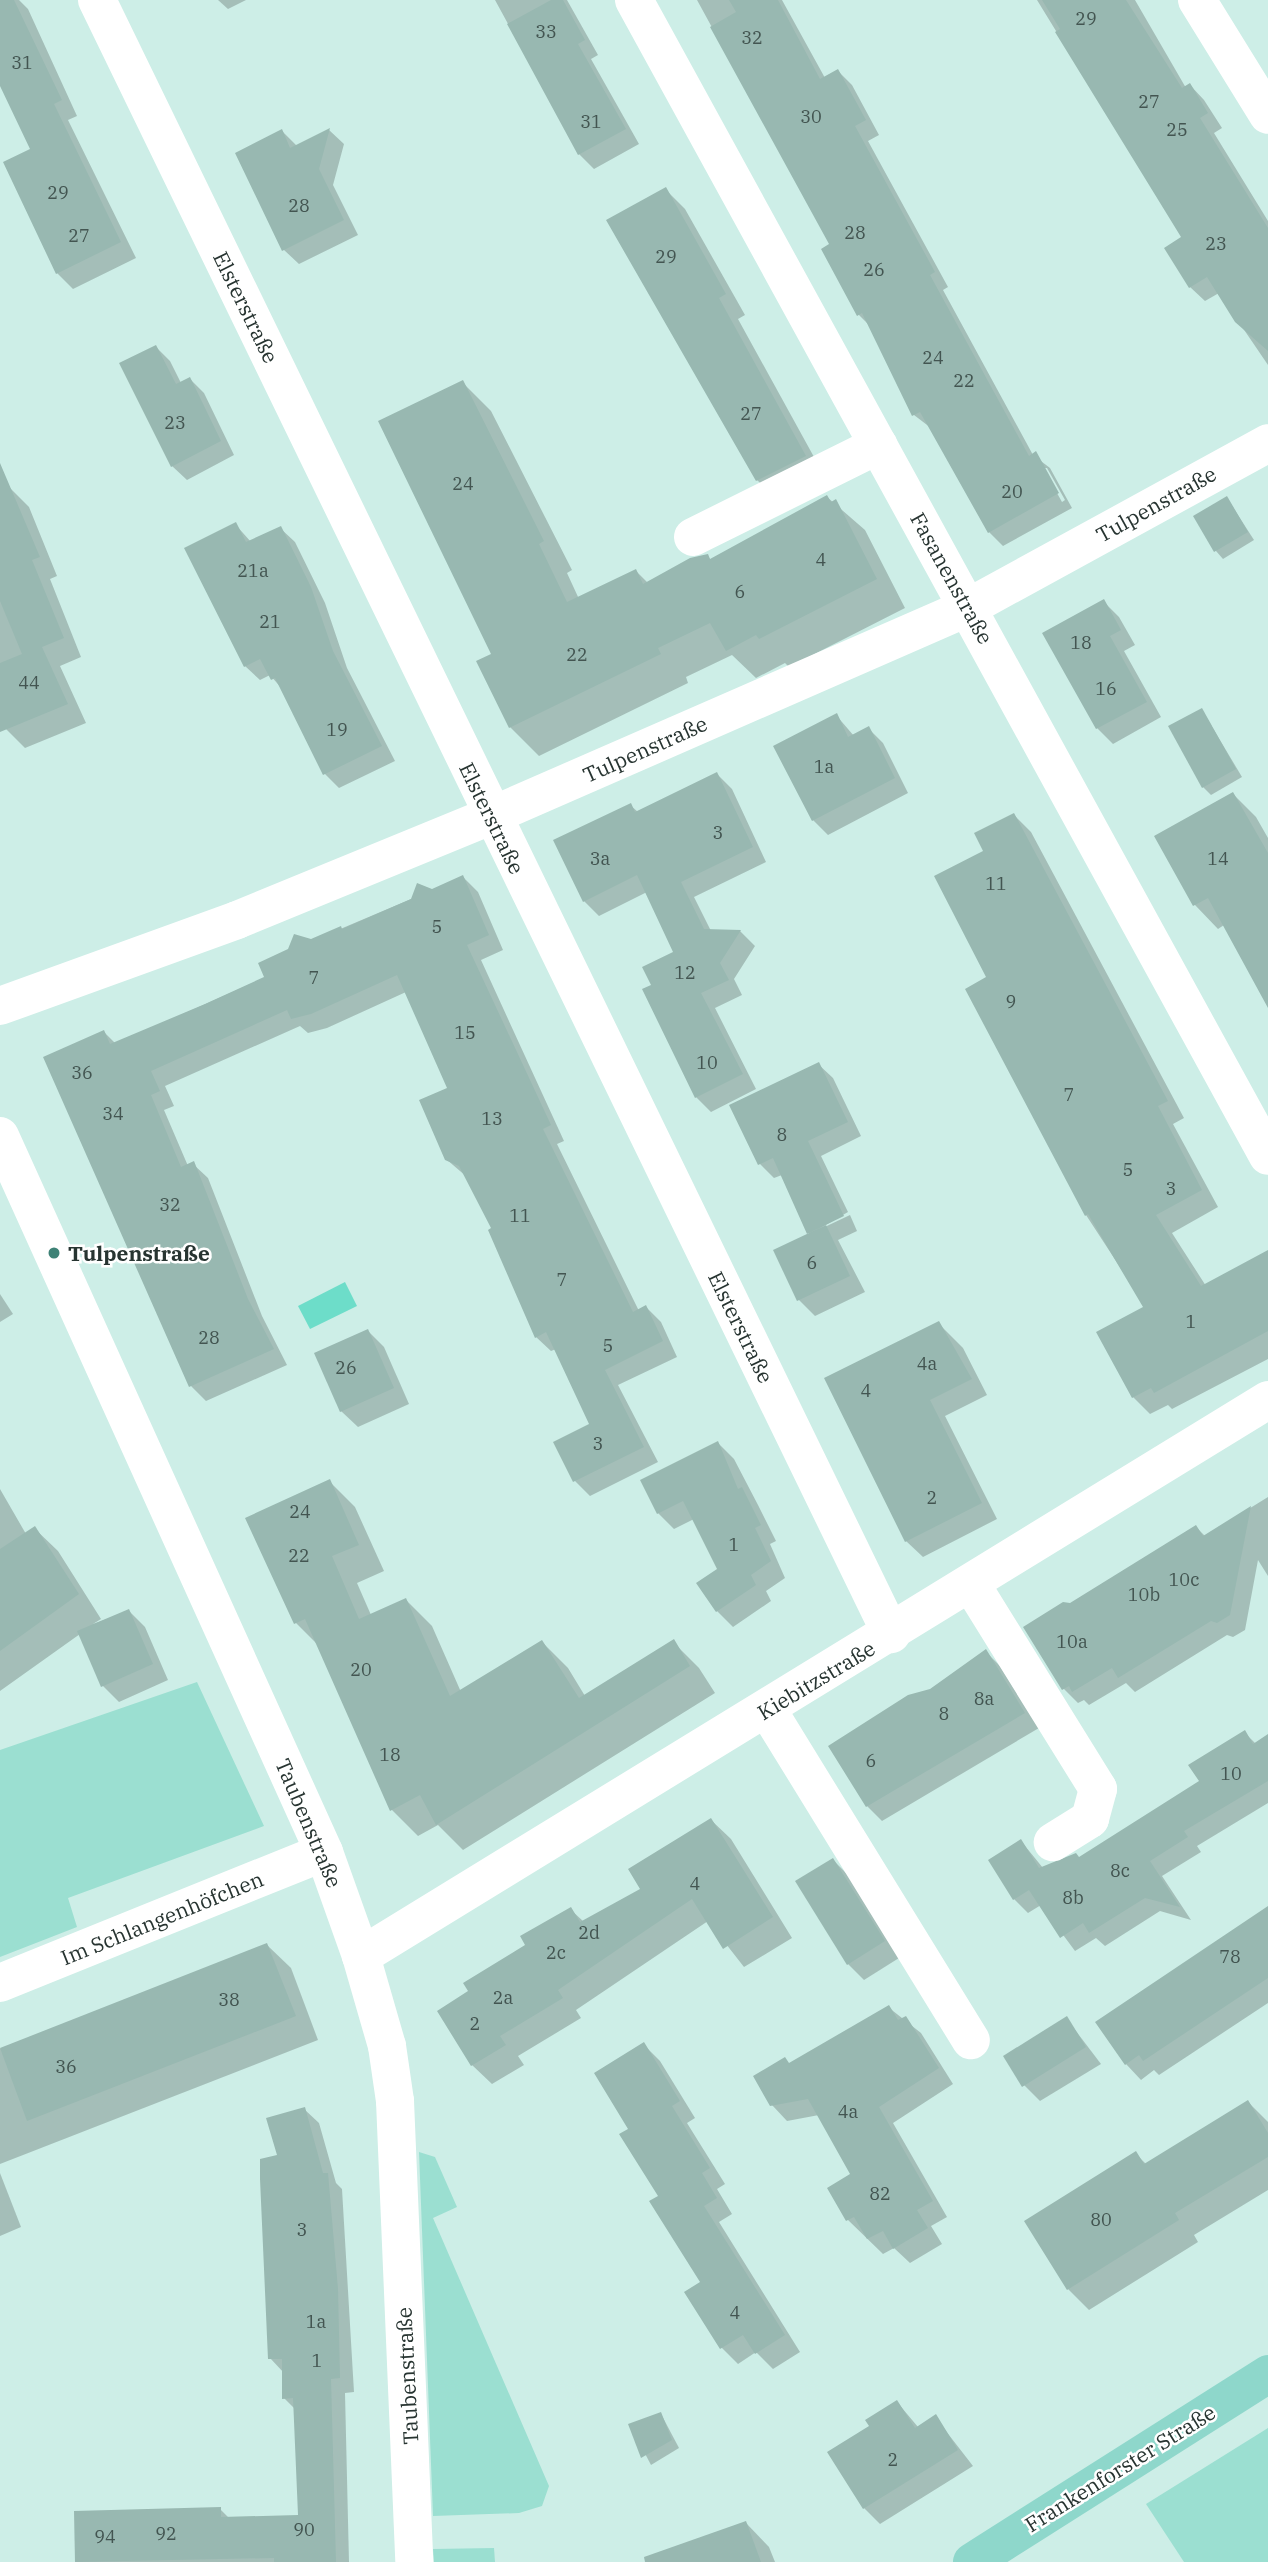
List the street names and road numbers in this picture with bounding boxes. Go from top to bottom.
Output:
street label: Elsterstraße [208,247,284,367]
street label: Tulpenstraße [1092,461,1220,547]
street label: Fasanenstraße [905,508,999,648]
street label: Tulpenstraße [579,710,711,788]
street label: Elsterstraße [454,758,530,878]
street label: Elsterstraße [703,1267,779,1387]
street label: Kiebitzstraße [753,1635,879,1725]
street label: Taubenstraße [271,1755,347,1891]
street label: Im Schlangenhöfchen [57,1866,267,1970]
street label: Taubenstraße [391,2307,423,2445]
street label: Frankenforster Straße [1020,2399,1220,2537]

